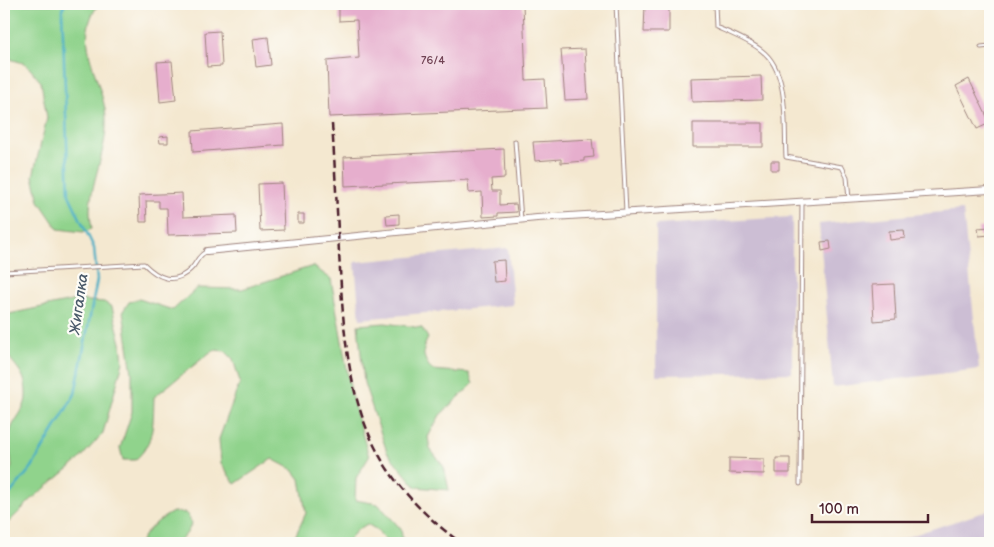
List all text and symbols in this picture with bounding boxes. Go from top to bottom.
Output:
house number: 76/4 [421,54,445,67]
water label: Жигалка [65,272,93,337]
scale bar [812,492,928,524]
text: 100 m [819,500,859,519]

